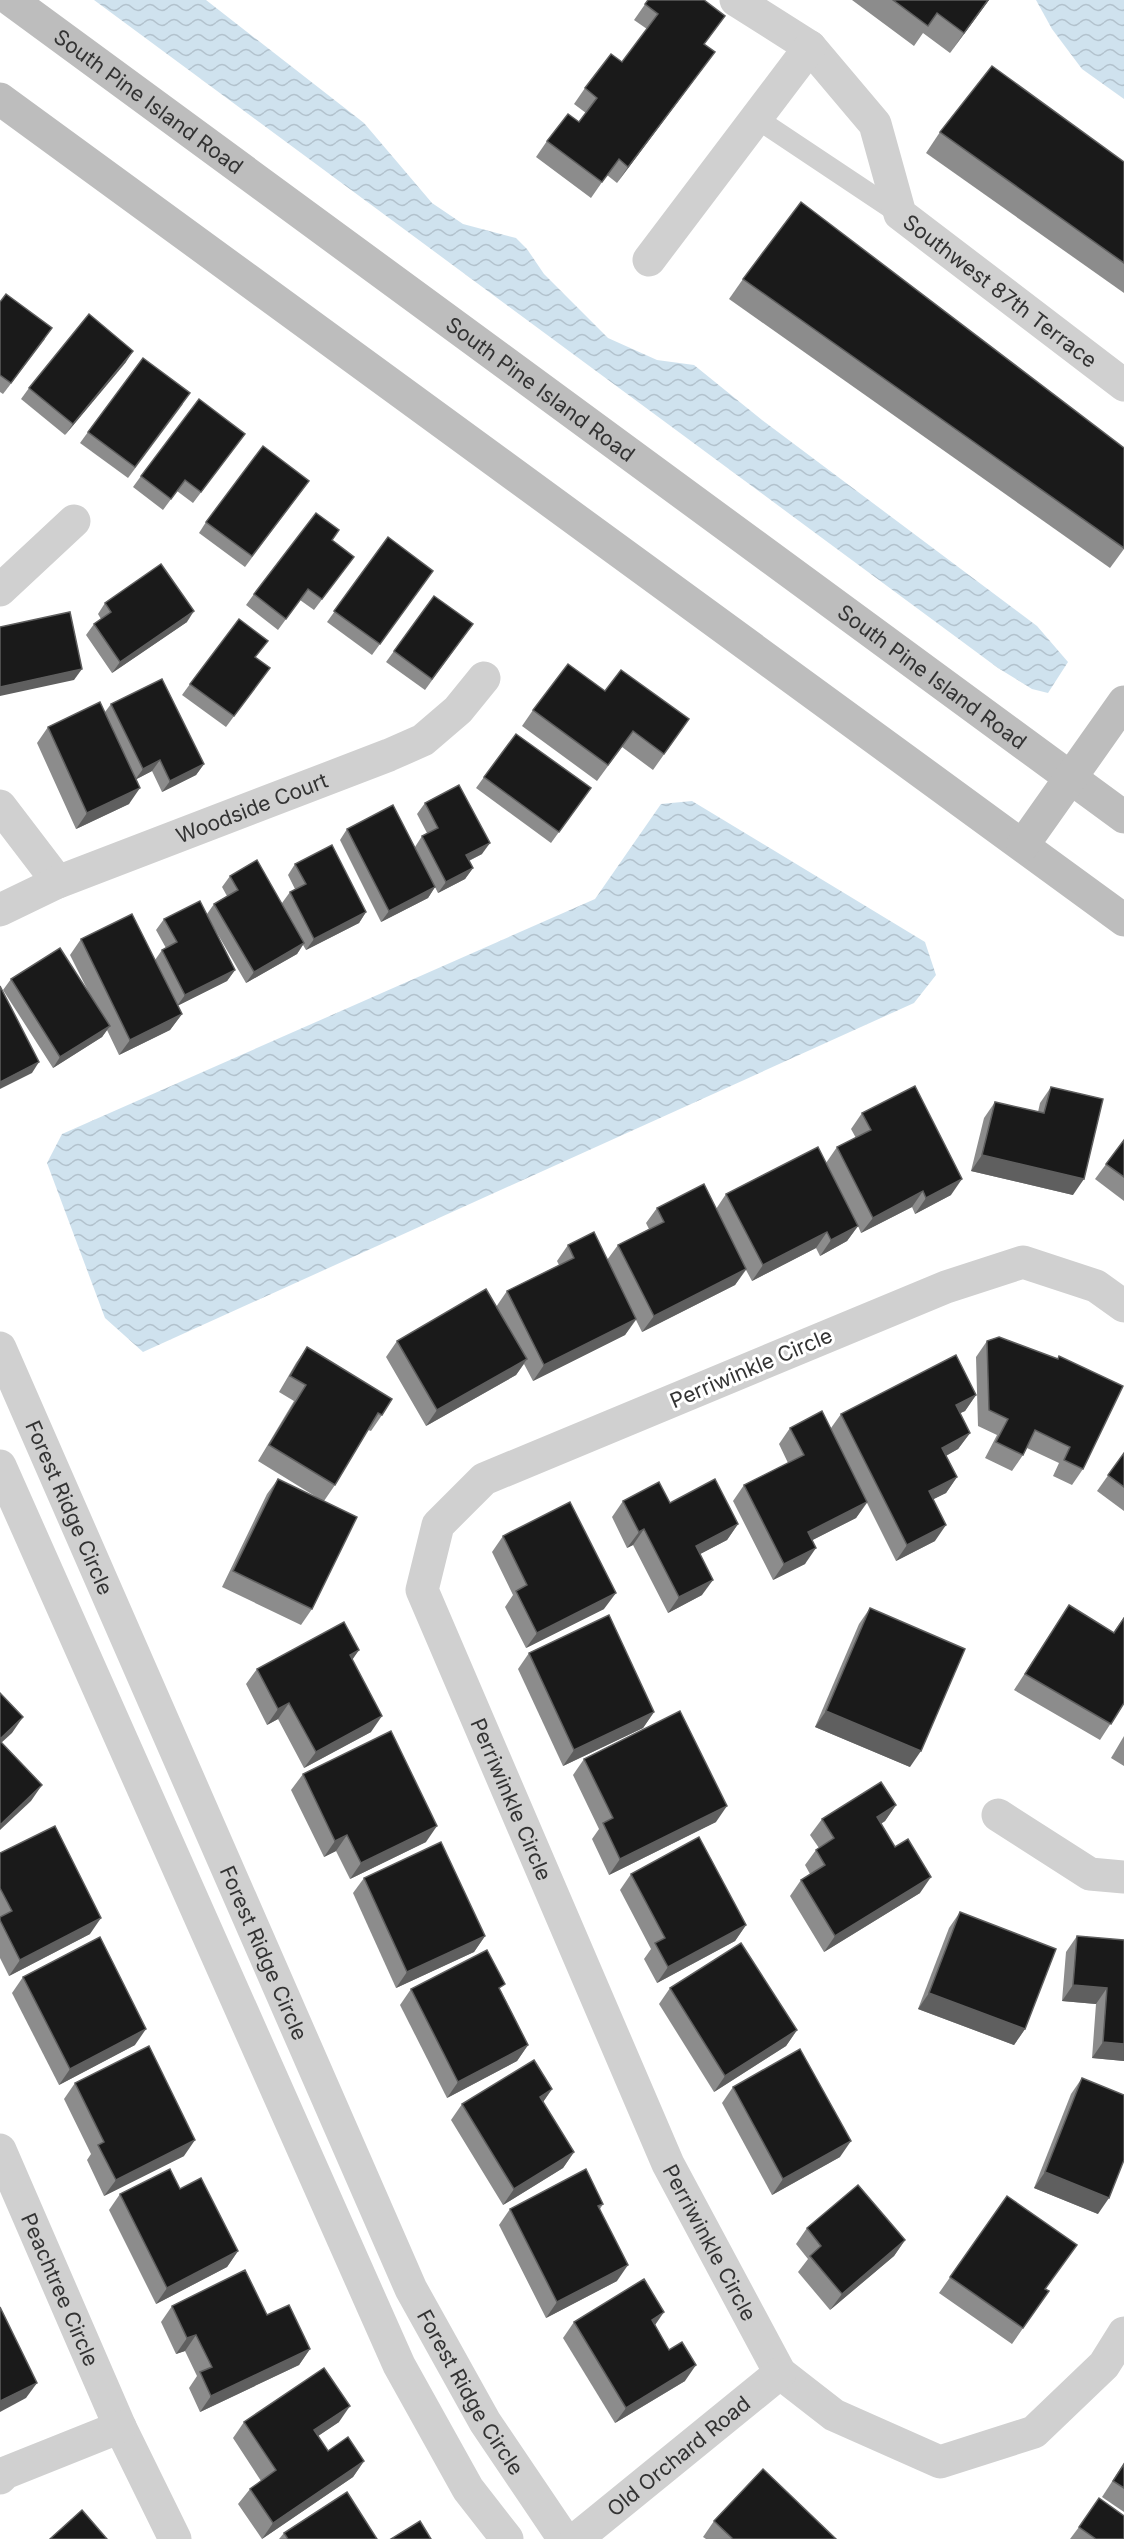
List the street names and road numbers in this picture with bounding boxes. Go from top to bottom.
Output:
street label: South Pine Island Road [49,24,248,179]
street label: Southwest 87th Terrace [898,209,1102,372]
street label: South Pine Island Road [441,311,640,466]
street label: South Pine Island Road [833,599,1032,754]
street label: Woodside Court [172,767,331,848]
street label: Perriwinkle Circle [666,1323,836,1413]
street label: Forest Ridge Circle [21,1416,119,1598]
street label: Perriwinkle Circle [466,1714,557,1884]
street label: Forest Ridge Circle [215,1862,313,2044]
street label: Perriwinkle Circle [658,2160,762,2325]
street label: Peachtree Circle [16,2209,105,2370]
street label: Forest Ridge Circle [412,2305,529,2479]
street label: Old Orchard Road [602,2390,755,2521]

